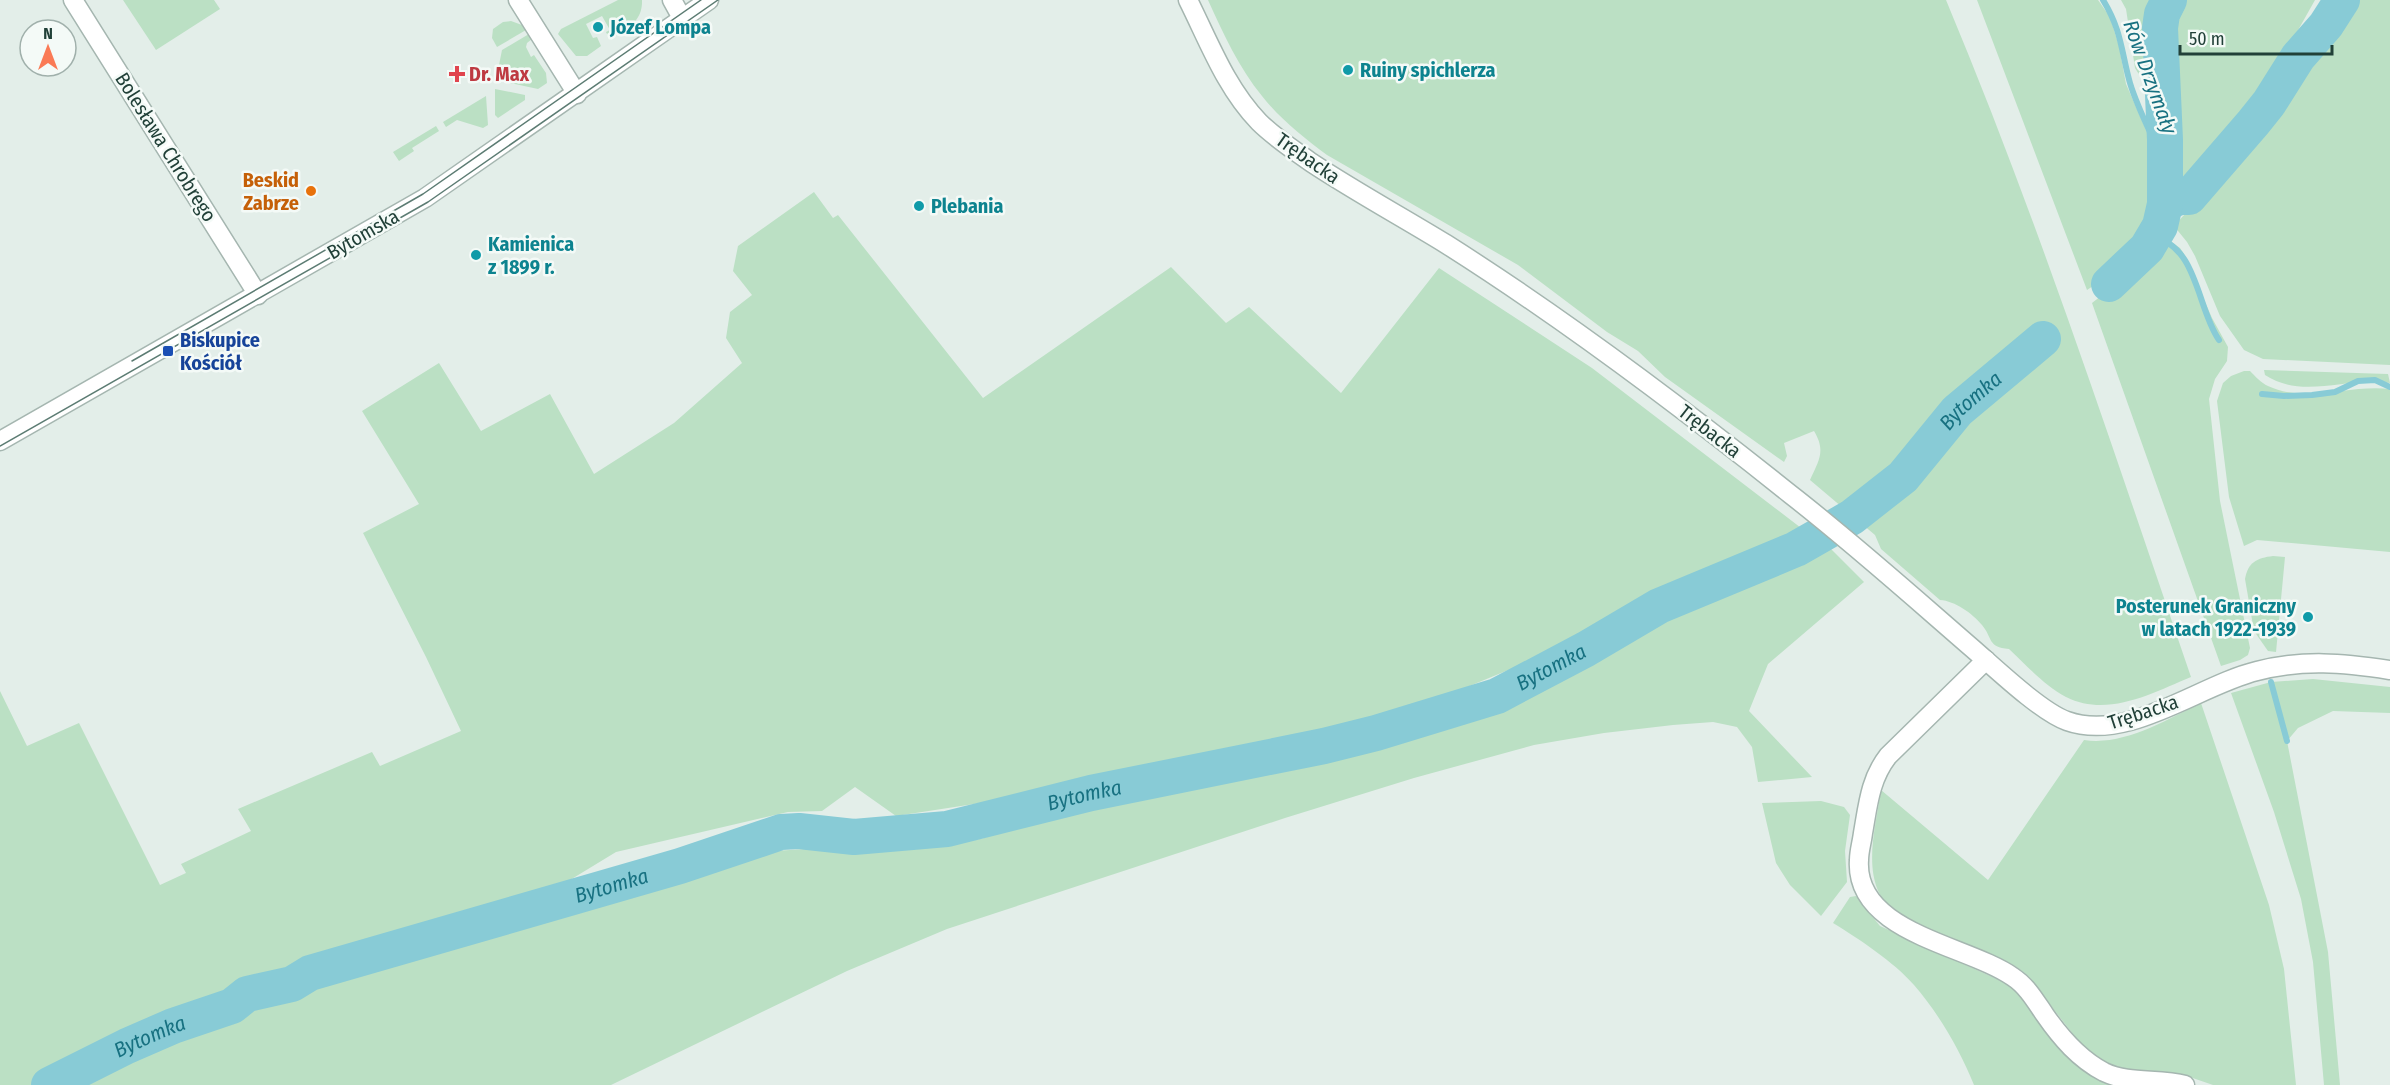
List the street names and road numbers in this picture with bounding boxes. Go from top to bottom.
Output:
street label: Bolesława Chrobrego [110,68,222,226]
street label: Trębacka [1271,127,1345,189]
street label: Bytomska [323,204,403,264]
street label: Trębacka [1674,399,1746,463]
street label: Trębacka [2105,689,2181,735]

